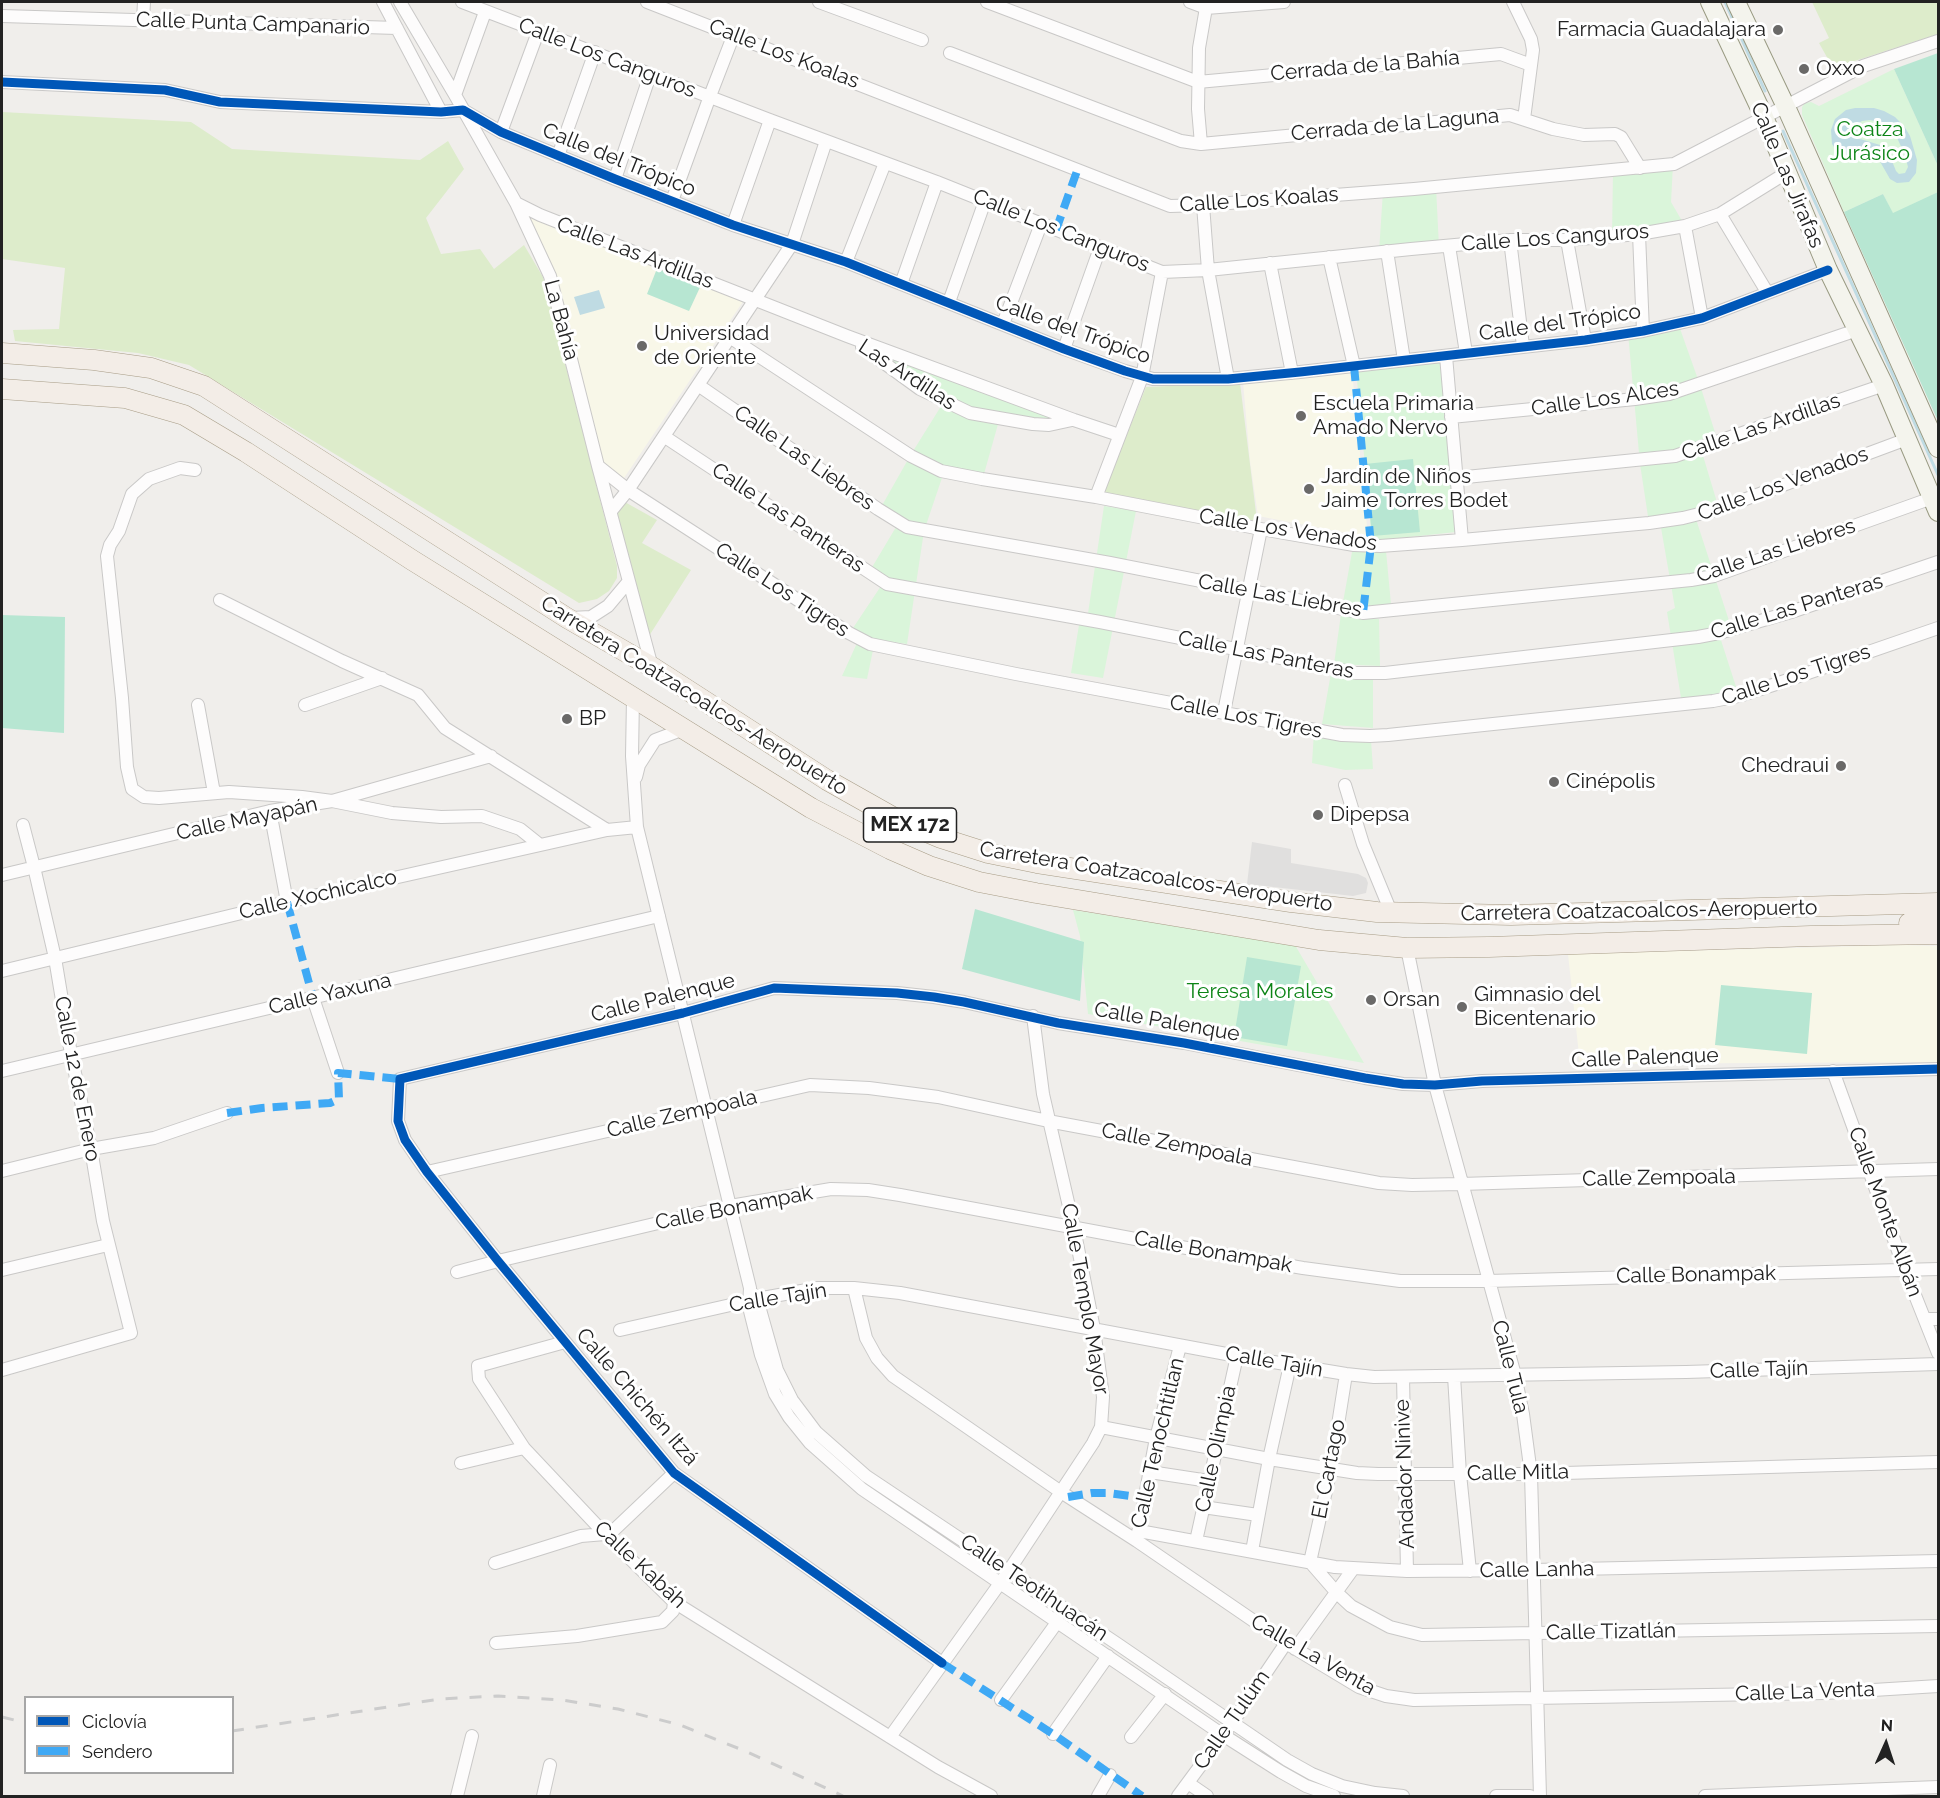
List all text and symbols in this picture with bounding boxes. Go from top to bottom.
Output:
street label: Calle Punta Campanario [136,7,370,41]
street label: Calle Los Canguros [515,13,699,103]
street label: Calle Los Koalas [705,14,863,94]
place label: Farmacia Guadalajara [1557,17,1766,43]
marker: Farmacia Guadalajara [1771,23,1785,37]
street label: Cerrada de la Bahía [1269,45,1461,87]
place label: Oxxo [1816,56,1865,82]
marker: Oxxo [1797,62,1811,76]
street label: Calle Las Jirafas [1745,98,1829,252]
street label: Cerrada de la Laguna [1290,103,1500,147]
park label: Coatza Jurásico [1830,117,1910,167]
street label: Calle del Trópico [539,118,699,202]
street label: Calle Los Koalas [1179,182,1339,218]
street label: Calle Los Canguros [969,184,1153,278]
street label: Calle Las Ardillas [553,211,717,295]
street label: Calle Los Canguros [1460,219,1650,257]
street label: La Bahía [538,277,584,363]
street label: Calle del Trópico [992,290,1154,370]
street label: Calle del Trópico [1477,299,1643,347]
place label: Universidad de Oriente [654,321,769,371]
street label: Las Ardillas [854,334,960,416]
marker: Universidad de Oriente [635,339,649,353]
street label: Calle Los Alces [1530,376,1680,422]
street label: Calle Las Ardillas [1678,388,1844,466]
place label: Escuela Primaria Amado Nervo [1313,391,1474,441]
street label: Calle Las Liebres [729,400,879,516]
marker: Escuela Primaria Amado Nervo [1294,409,1308,423]
street label: Calle Los Venados [1694,441,1872,527]
street label: Calle Las Panteras [707,458,869,578]
place label: Jardín de Niños Jaime Torres Bodet [1321,464,1508,514]
marker: Jardín de Niños Jaime Torres Bodet [1302,482,1316,496]
street label: Calle Los Venados [1197,504,1379,556]
street label: Calle Las Liebres [1693,513,1859,589]
street label: Calle Los Tigres [710,537,854,643]
street label: Calle Las Liebres [1196,569,1364,623]
street label: Calle Las Panteras [1708,569,1886,645]
street label: Carretera Coatzacoalcos-Aeropuerto [536,591,852,801]
street label: Calle Las Panteras [1176,626,1356,684]
street label: Calle Los Tigres [1718,639,1874,711]
street label: Calle Los Tigres [1168,690,1324,744]
place label: BP [579,706,606,732]
marker: BP [560,712,574,726]
place label: Chedraui [1741,753,1829,779]
marker: Chedraui [1834,759,1848,773]
place label: Cinépolis [1566,769,1655,795]
marker: Cinépolis [1547,775,1561,789]
street label: Calle Mayapán [174,792,320,846]
place label: Dipepsa [1330,802,1409,828]
road number: MEX 172 [864,808,956,842]
marker: Dipepsa [1311,808,1325,822]
street label: Carretera Coatzacoalcos-Aeropuerto [978,837,1334,917]
street label: Calle Xochicalco [237,865,399,925]
street label: Carretera Coatzacoalcos-Aeropuerto [1460,895,1818,927]
street label: Calle Yaxuna [266,968,394,1020]
street label: Calle Palenque [588,968,738,1028]
park label: Teresa Morales [1187,979,1333,1005]
place label: Gimnasio del Bicentenario [1474,982,1600,1032]
place label: Orsan [1383,987,1440,1013]
marker: Orsan [1364,993,1378,1007]
street label: Calle 12 de Enero [49,994,105,1164]
street label: Calle Palenque [1092,997,1242,1047]
marker: Gimnasio del Bicentenario [1455,1000,1469,1014]
street label: Calle Palenque [1571,1043,1719,1073]
street label: Calle Zempoala [604,1084,760,1144]
street label: Calle Zempoala [1099,1118,1255,1172]
street label: Calle Monte Albán [1843,1124,1927,1300]
street label: Calle Zempoala [1582,1164,1736,1192]
street label: Calle Bonampak [653,1180,815,1236]
street label: Calle Templo Mayor [1056,1201,1114,1397]
street label: Calle Bonampak [1132,1226,1294,1278]
street label: Calle Bonampak [1616,1261,1776,1289]
street label: Calle Tajín [727,1278,829,1318]
street label: Calle Tula [1486,1318,1534,1416]
street label: Calle Chichén Itzá [570,1323,704,1471]
street label: Calle Tajín [1223,1341,1325,1383]
street label: Calle Tenochtitlan [1126,1355,1190,1531]
street label: Calle Tajín [1709,1356,1809,1384]
street label: Calle Olimpia [1190,1383,1242,1515]
street label: Andador Ninive [1390,1399,1420,1549]
street label: El Cartago [1307,1417,1351,1521]
street label: Calle Mitla [1467,1460,1569,1486]
street label: Calle Kabáh [589,1516,691,1614]
street label: Calle Teotihuacán [955,1529,1113,1647]
street label: Calle Lanha [1480,1556,1594,1584]
street label: Calle La Venta [1246,1609,1380,1701]
street label: Calle Tizatlán [1546,1618,1676,1646]
street label: Calle Tulúm [1188,1665,1276,1775]
street label: Calle La Venta [1735,1677,1875,1707]
legend [24,1696,234,1774]
text: Ciclovía [82,1711,147,1732]
north arrow [1856,1714,1916,1774]
text: N [1880,1716,1894,1735]
text: Sendero [82,1741,153,1762]

